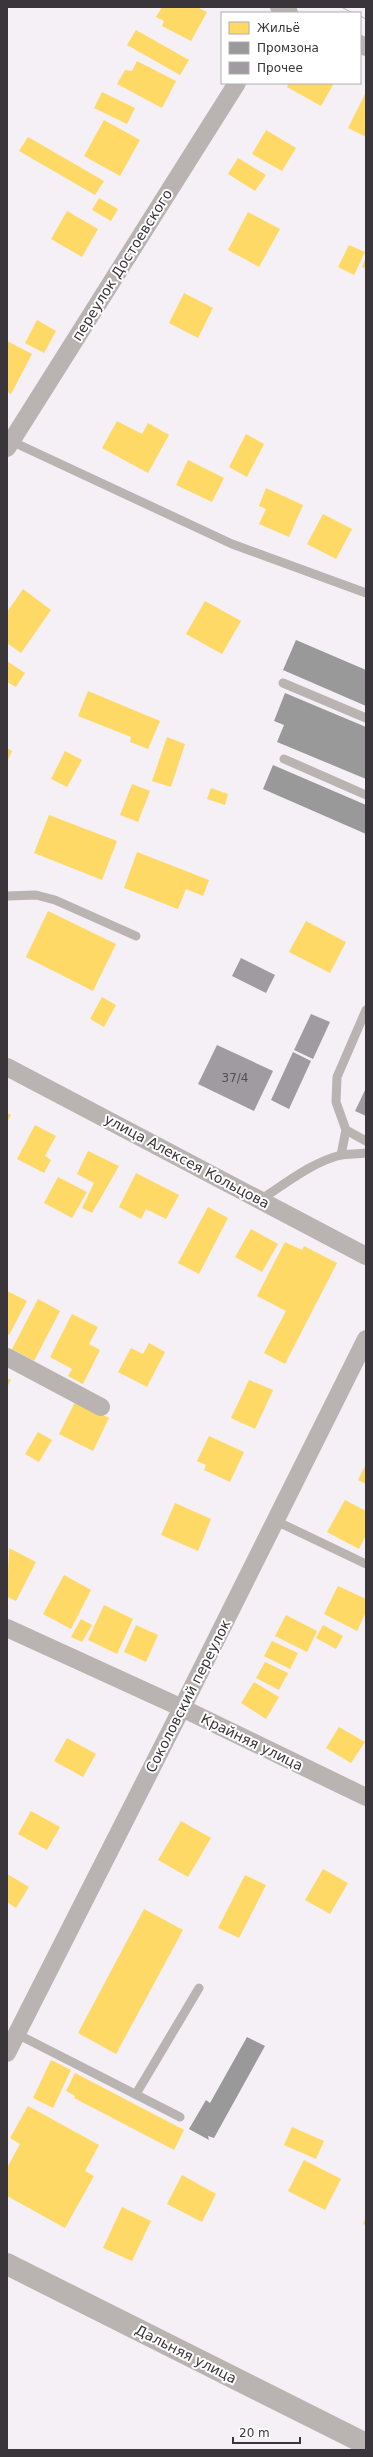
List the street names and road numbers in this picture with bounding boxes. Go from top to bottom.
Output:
street label: переулок Достоевского [69,186,175,344]
street label: улица Алексея Кольцова [102,1111,272,1211]
street label: Соколовский переулок [142,1617,234,1775]
street label: Крайняя улица [198,1710,306,1774]
street label: Дальняя улица [133,2322,239,2386]

